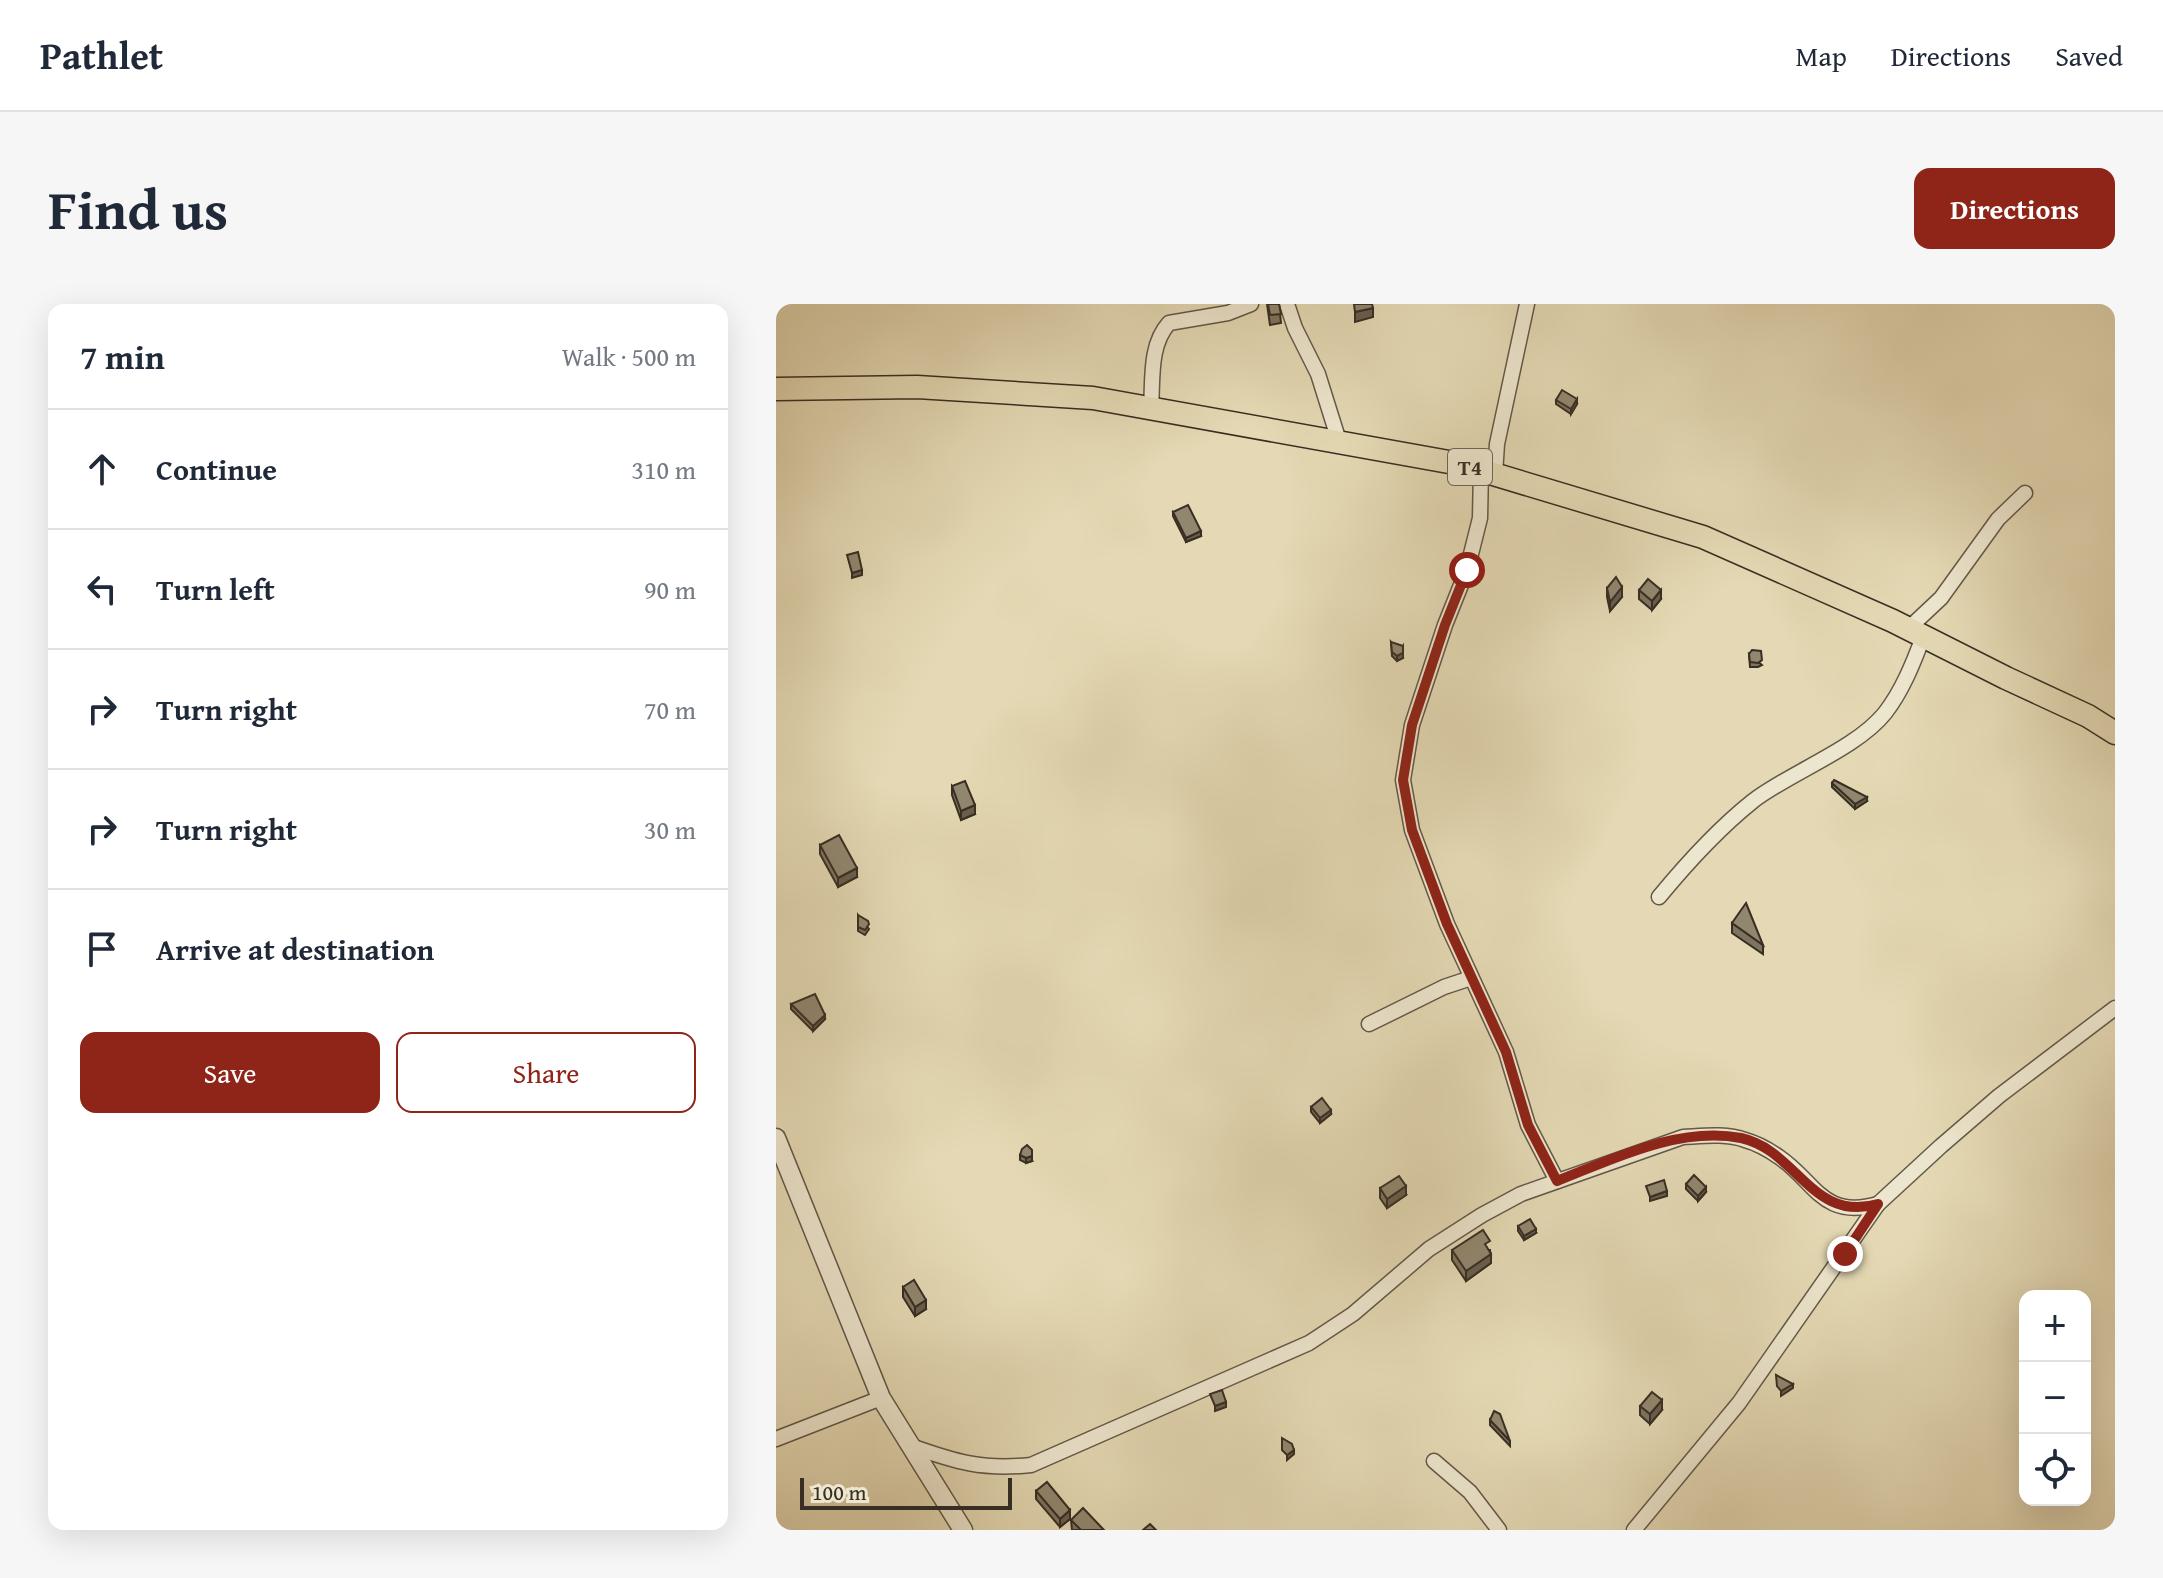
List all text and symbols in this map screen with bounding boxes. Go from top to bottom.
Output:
text: Pathlet [40,27,163,83]
text: Map [1795,35,1847,76]
text: Directions [1891,35,2011,76]
text: Saved [2055,35,2123,76]
text: Find us [48,167,228,250]
button: Directions [1914,168,2115,249]
text: 7 min [80,332,165,381]
text: Walk · 500 m [562,337,696,376]
icon: ahead [80,447,124,491]
text: Continue [156,447,277,491]
road number: T4 [1448,449,1492,485]
text: 310 m [631,450,696,489]
route start [1449,552,1485,588]
icon: left [80,567,124,611]
text: Turn left [156,567,275,611]
text: 90 m [644,570,696,609]
icon: right [80,687,124,731]
text: Turn right [156,687,297,731]
text: 70 m [644,690,696,729]
icon: right [80,807,124,851]
text: Turn right [156,807,297,851]
text: 30 m [644,810,696,849]
icon: arrive [80,927,124,971]
text: Arrive at destination [156,927,434,971]
button: Save [80,1032,380,1113]
button: Share [396,1032,696,1113]
route end [1827,1236,1863,1272]
map controls [2019,1290,2091,1506]
button: + [2019,1290,2091,1362]
button: − [2019,1362,2091,1434]
button: locate [2019,1434,2091,1506]
scale bar [800,1474,1012,1510]
text: 100 m [812,1476,867,1508]

